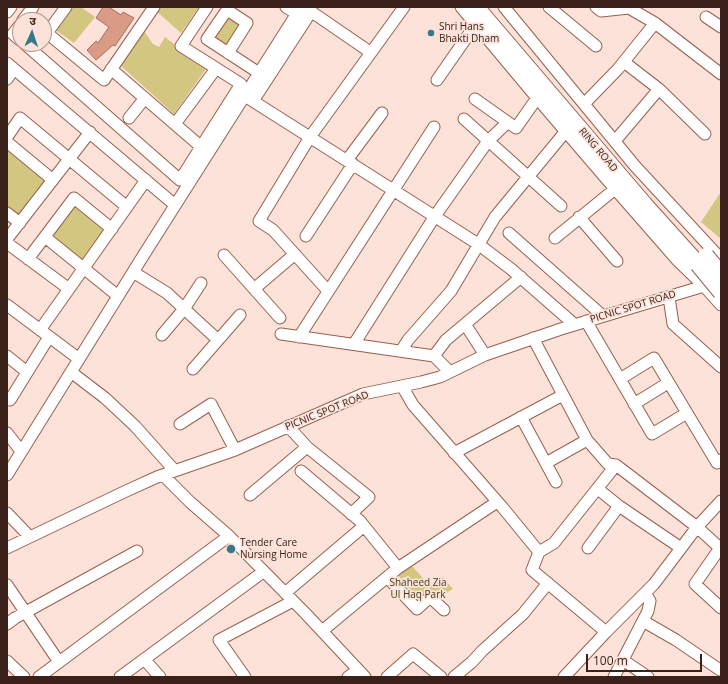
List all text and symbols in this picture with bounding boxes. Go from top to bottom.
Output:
north arrow [12,12,52,52]
text: उ [29,13,36,28]
place label: Shri Hans Bhakti Dham [439,21,499,44]
marker: Shri Hans Bhakti Dham [426,28,436,38]
street label: RING ROAD [576,126,620,174]
street label: PICNIC SPOT ROAD [589,288,677,326]
street label: PICNIC SPOT ROAD [283,389,371,433]
place label: Tender Care Nursing Home [240,537,307,560]
marker: Tender Care Nursing Home [225,543,237,555]
park label: Shaheed Zia Ul Haq Park [389,577,447,600]
scale bar [588,646,704,672]
text: 100 m [593,652,628,669]

